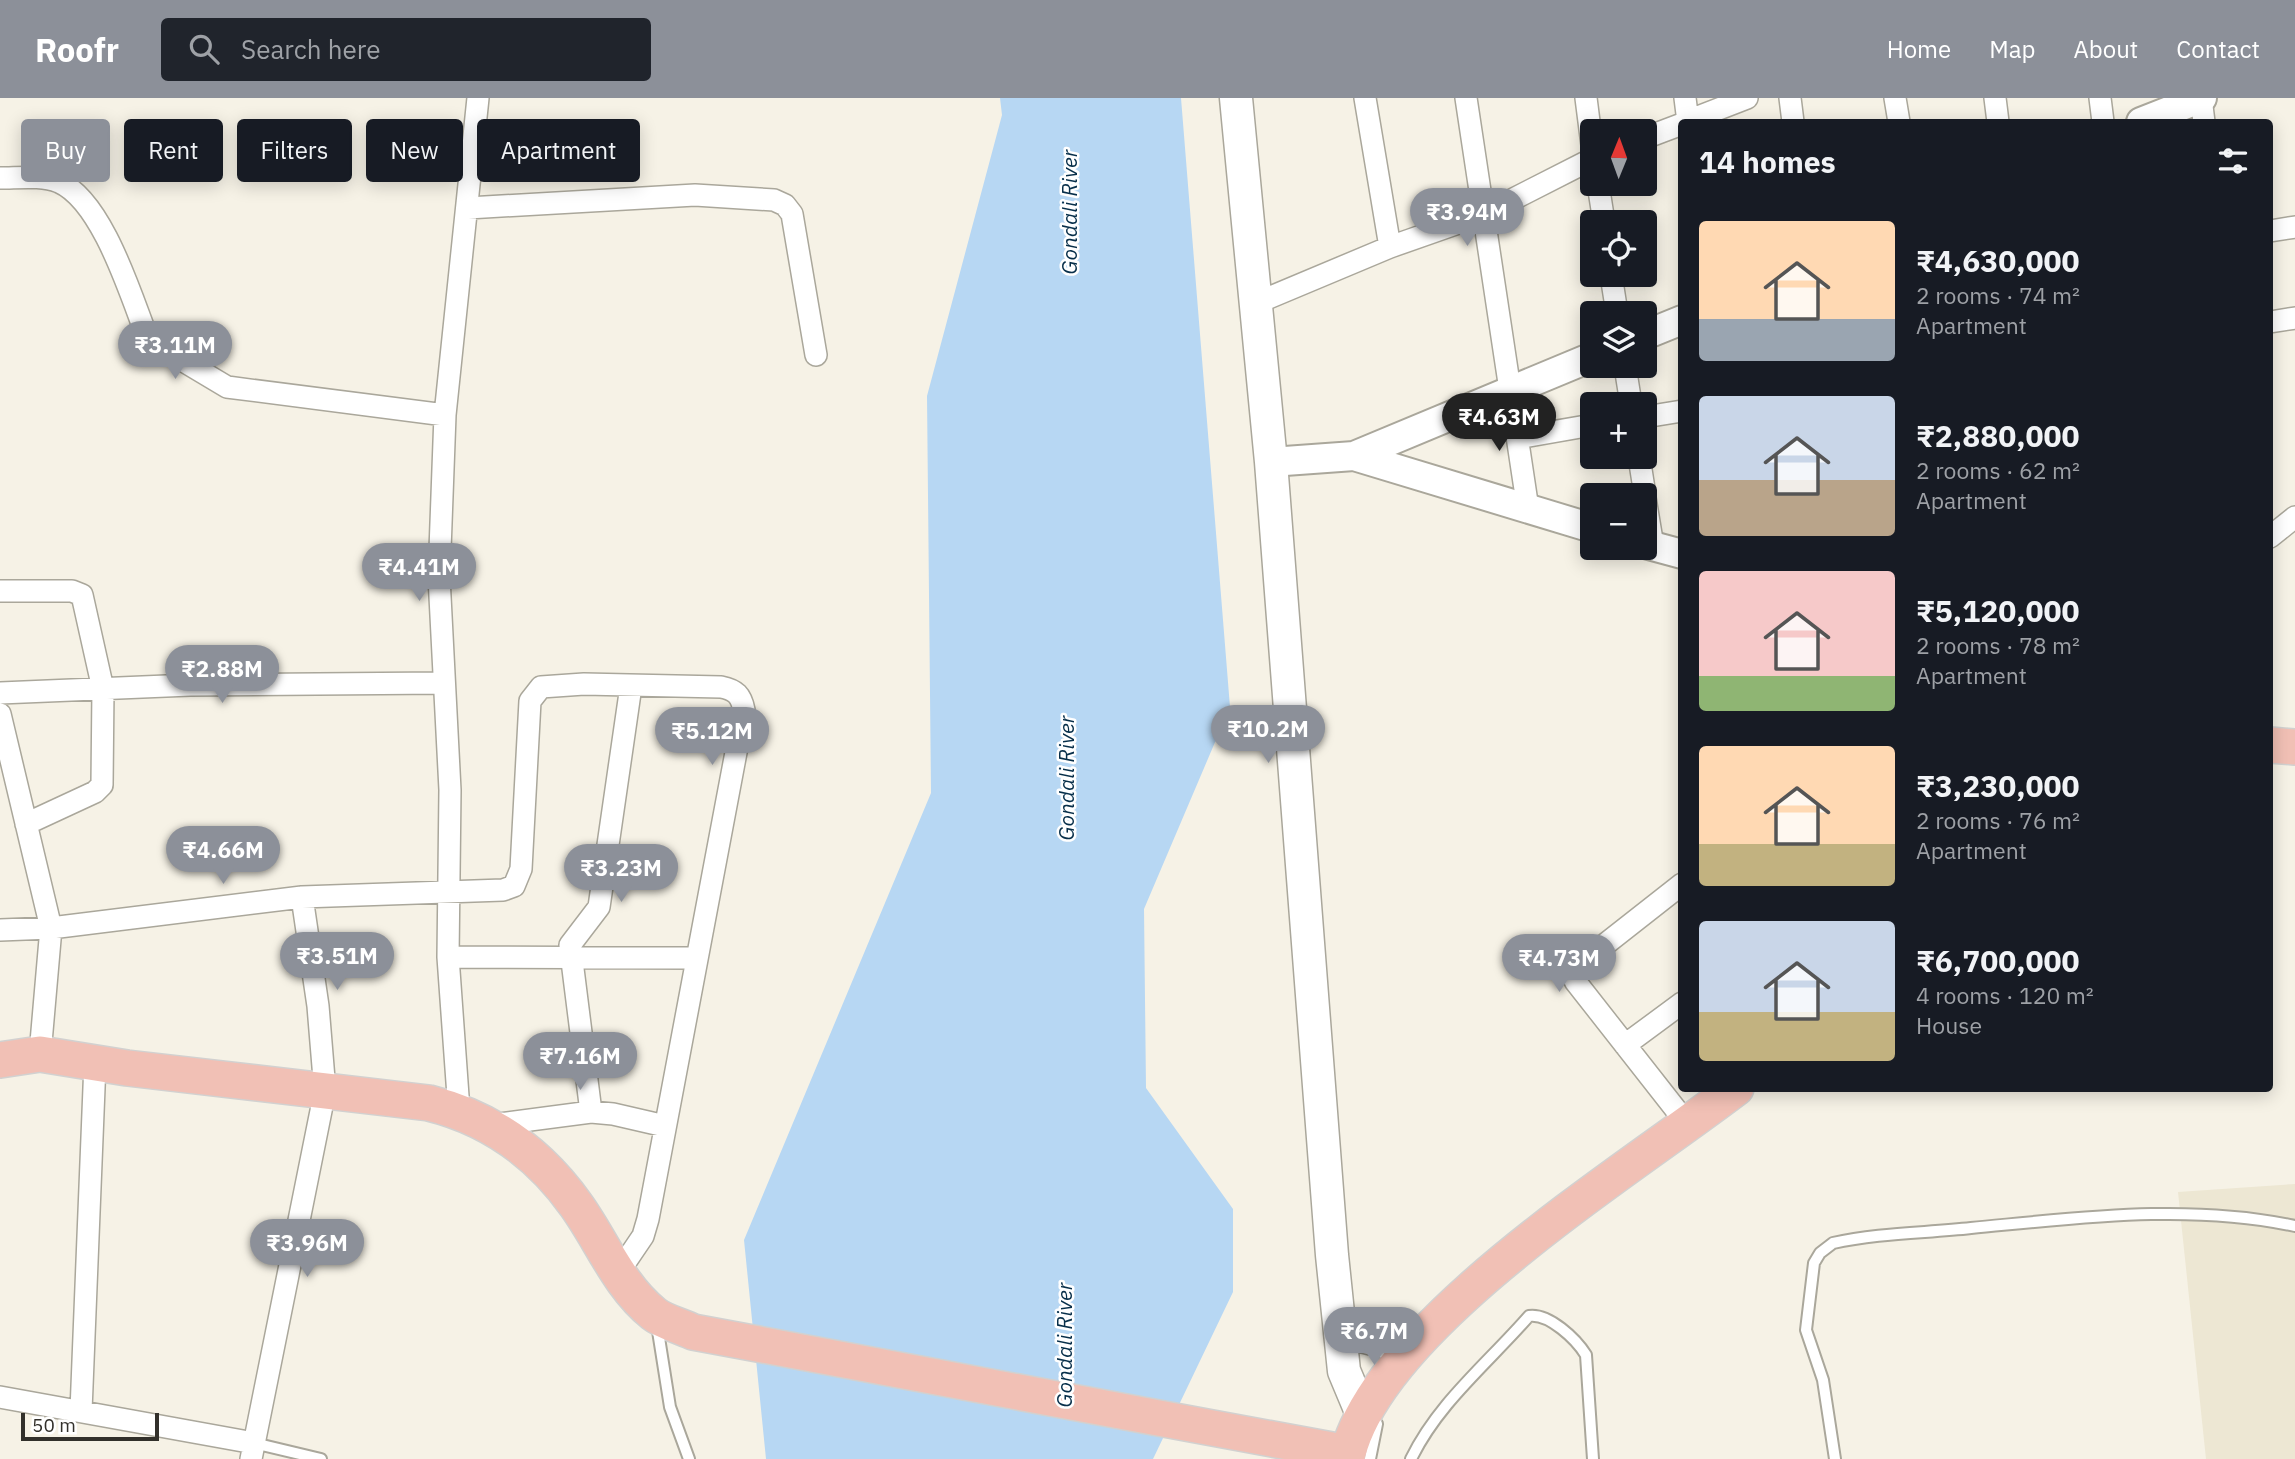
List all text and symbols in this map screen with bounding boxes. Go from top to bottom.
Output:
search box [161,18,651,81]
text: Roofr [35,28,119,71]
icon: search [185,30,223,68]
text: Search here [241,32,380,66]
text: Home [1887,33,1951,65]
text: Map [1989,33,2035,65]
text: About [2073,33,2138,65]
text: Contact [2176,33,2260,65]
chip: Buy [21,119,110,182]
chip: Rent [124,119,223,182]
chip: Filters [237,119,352,182]
chip: New [366,119,463,182]
chip: Apartment [477,119,640,182]
north arrow [1580,119,1657,196]
map controls [1580,119,1657,560]
text: 14 homes [1699,142,1836,181]
icon: filters [2214,142,2252,180]
water label: Gondali River [1055,148,1083,274]
pin: ₹3.94M [1410,188,1524,248]
text: ₹3.94M [1426,196,1508,226]
button: locate [1580,210,1657,287]
text: ₹4,630,000 [1916,241,2079,280]
icon: home [1755,249,1839,333]
text: 2 rooms · 74 m² [1916,280,2080,310]
button: layers [1580,301,1657,378]
text: Apartment [1916,310,2027,340]
pin: ₹3.11M [118,322,232,381]
text: ₹3.11M [134,329,216,359]
button: + [1580,392,1657,469]
pin: ₹4.63M [1442,394,1556,453]
text: ₹4.63M [1458,401,1540,431]
text: ₹2,880,000 [1916,416,2079,455]
icon: home [1755,424,1839,508]
text: 2 rooms · 62 m² [1916,455,2080,485]
button: − [1580,483,1657,560]
text: Apartment [1916,485,2027,515]
pin: ₹4.41M [362,544,476,603]
text: ₹4.41M [378,551,460,581]
text: ₹5,120,000 [1916,591,2079,630]
icon: home [1755,599,1839,683]
text: 2 rooms · 78 m² [1916,630,2080,660]
pin: ₹2.88M [165,646,279,705]
text: ₹2.88M [181,653,263,683]
text: Apartment [1916,660,2027,690]
pin: ₹10.2M [1211,706,1325,765]
pin: ₹5.12M [655,708,769,767]
text: ₹10.2M [1227,713,1309,743]
water label: Gondali River [1052,714,1080,840]
text: ₹5.12M [671,715,753,745]
text: ₹3,230,000 [1916,766,2079,805]
icon: home [1755,774,1839,858]
text: 2 rooms · 76 m² [1916,805,2080,835]
pin: ₹4.66M [166,826,280,886]
text: ₹4.66M [182,834,264,864]
text: Apartment [1916,835,2027,865]
pin: ₹3.23M [564,844,678,904]
text: ₹3.23M [580,852,662,882]
pin: ₹3.51M [280,932,394,992]
pin: ₹4.73M [1502,934,1616,994]
text: ₹3.51M [296,940,378,970]
text: ₹6,700,000 [1916,941,2079,980]
text: ₹4.73M [1518,942,1600,972]
icon: home [1755,949,1839,1033]
text: 4 rooms · 120 m² [1916,980,2094,1010]
text: House [1916,1010,1982,1040]
pin: ₹7.16M [523,1032,637,1092]
text: ₹7.16M [539,1040,621,1070]
pin: ₹3.96M [250,1220,364,1279]
text: ₹3.96M [266,1227,348,1257]
water label: Gondali River [1050,1281,1078,1407]
pin: ₹6.7M [1325,1308,1423,1367]
text: ₹6.7M [1340,1315,1408,1345]
scale bar [21,1410,159,1442]
text: 50 m [32,1413,76,1437]

